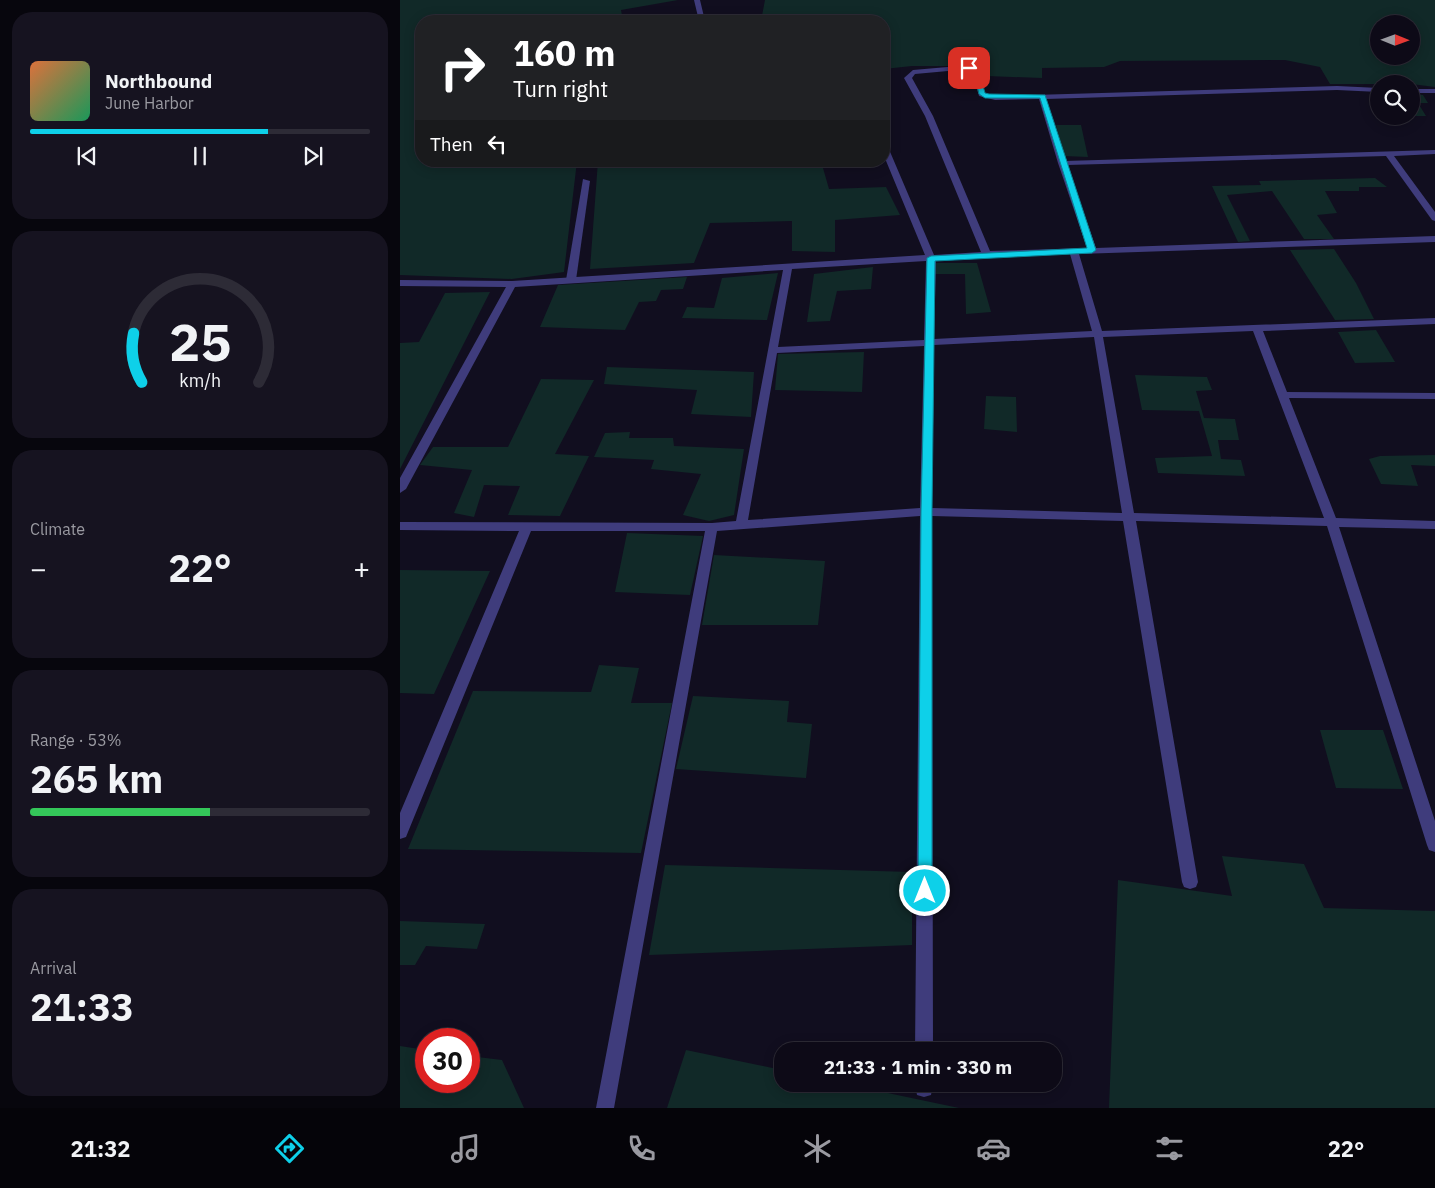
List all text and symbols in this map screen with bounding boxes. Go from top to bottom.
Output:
north arrow [1370,15,1420,65]
map controls [1370,15,1420,125]
text: 160 m [513,30,616,76]
icon: right [430,35,495,100]
pin [948,47,990,89]
icon: arrive [955,54,983,82]
text: Northbound [105,69,212,93]
text: Turn right [513,74,608,103]
button: search [1370,75,1420,125]
text: June Harbor [105,93,194,113]
icon: left [483,130,511,158]
text: Then [430,132,473,156]
icon: previous [73,142,101,170]
icon: pause [186,142,214,170]
icon: next [299,142,327,170]
text: 25 [169,308,231,375]
text: km/h [179,369,221,392]
text: Climate [30,519,85,539]
text: 22° [168,543,232,592]
text: − [30,550,47,587]
text: + [353,550,370,587]
text: Range · 53% [30,730,122,750]
text: 265 km [30,754,163,803]
position arrow [898,864,950,916]
text: Arrival [30,958,77,978]
text: 21:33 [30,982,134,1031]
speed limit sign: 30 [415,1028,480,1093]
text: 21:33 · 1 min · 330 m [824,1055,1012,1079]
icon: directions [272,1131,307,1166]
icon: music [448,1131,483,1166]
icon: phone [624,1131,659,1166]
icon: climate [800,1131,835,1166]
icon: car [976,1131,1011,1166]
icon: filters [1152,1131,1187,1166]
text: 21:32 [71,1134,131,1163]
text: 22° [1328,1134,1364,1163]

